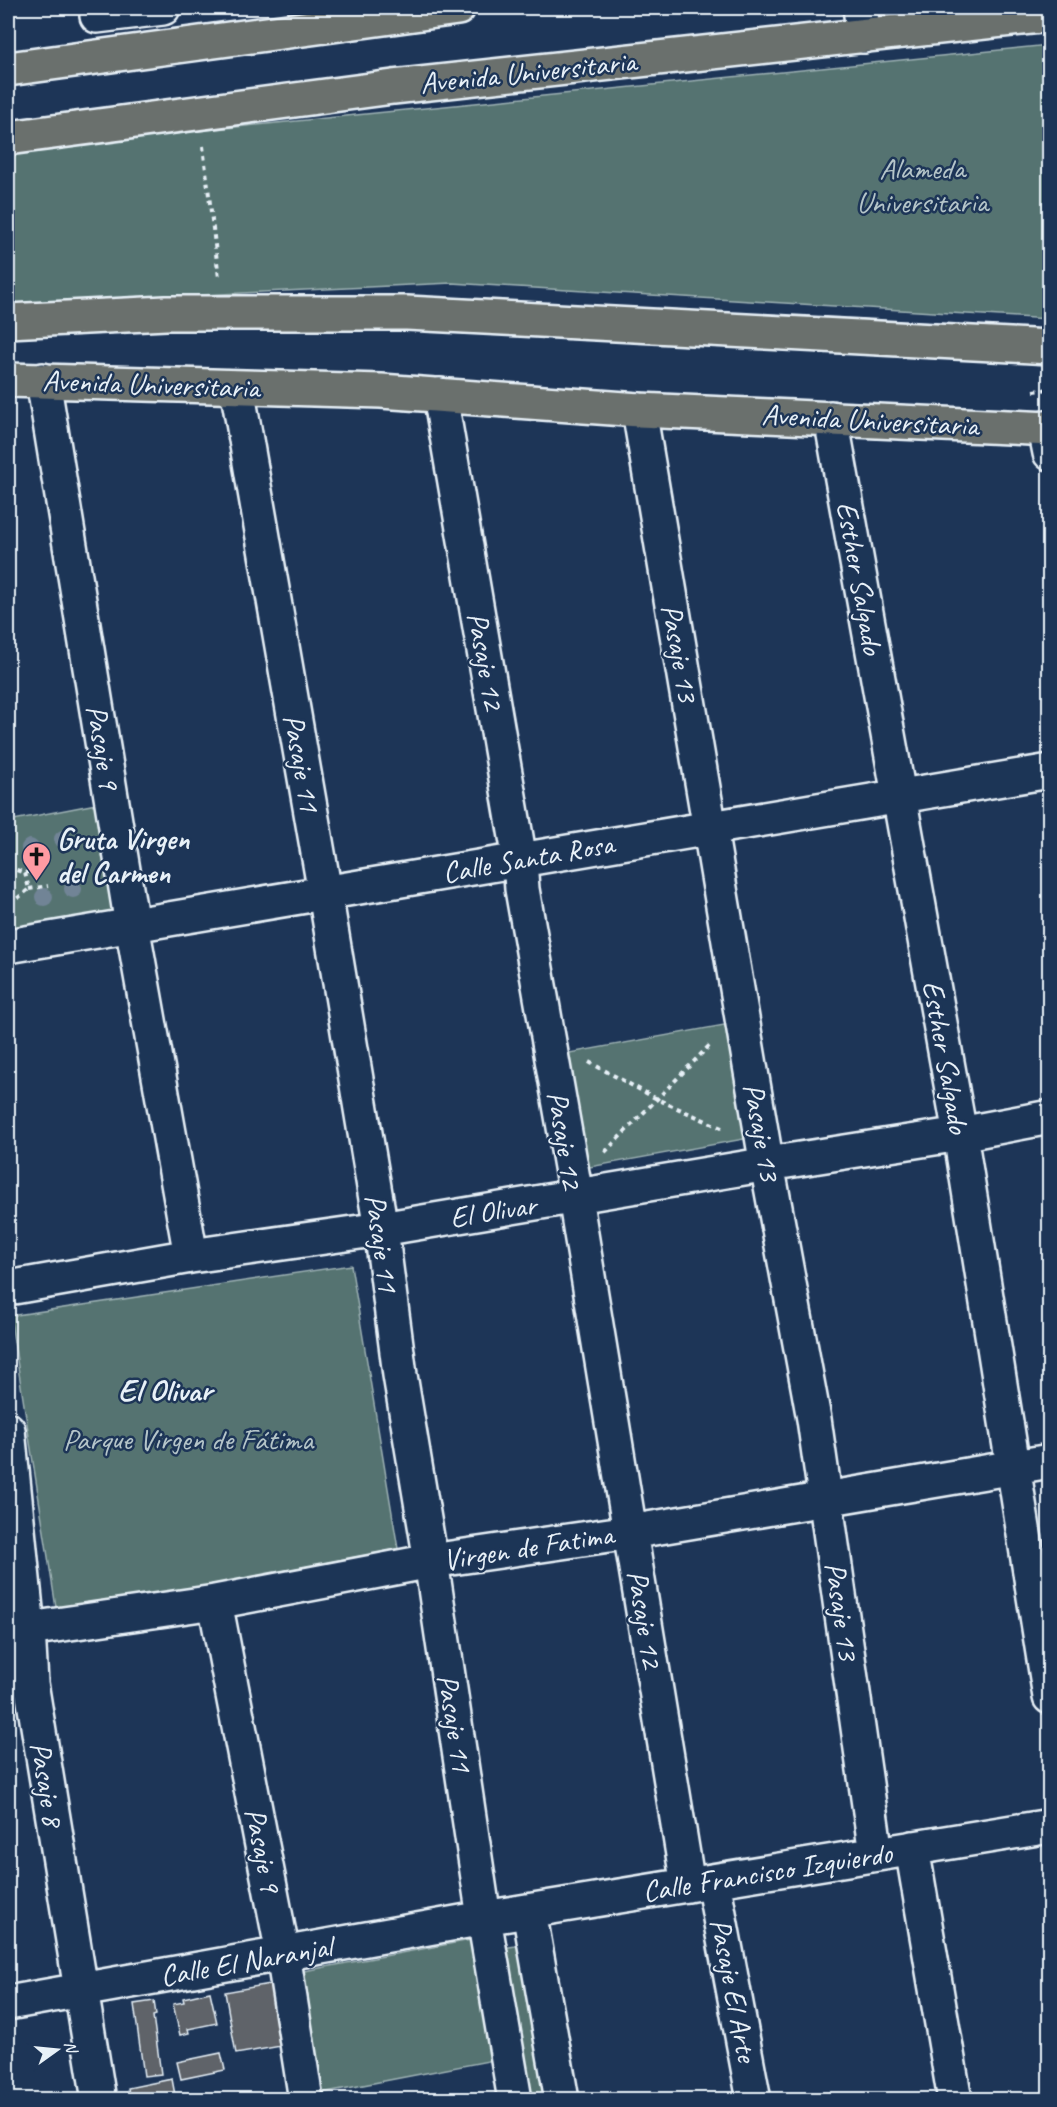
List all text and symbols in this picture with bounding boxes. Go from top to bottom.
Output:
street label: Avenida Universitaria [418,41,640,102]
park label: Alameda Universitaria [856,149,991,221]
street label: Avenida Universitaria [42,361,263,407]
street label: Avenida Universitaria [761,395,982,445]
street label: Esther Salgado [828,499,892,659]
street label: Pasaje 13 [653,601,708,707]
street label: Pasaje 12 [459,609,514,715]
street label: Pasaje 9 [78,702,129,794]
street label: Pasaje 11 [275,711,329,816]
place label: Gruta Virgen del Carmen [57,820,191,892]
street label: Calle Santa Rosa [440,824,619,892]
church icon: Gruta Virgen del Carmen [20,840,52,882]
street label: Esther Salgado [914,978,978,1138]
street label: Pasaje 13 [735,1080,790,1186]
street label: Pasaje 12 [539,1089,592,1194]
street label: El Olivar [447,1185,542,1237]
street label: Pasaje 11 [356,1192,408,1296]
district label: El Olivar [118,1370,215,1411]
park label: Parque Virgen de Fátima [63,1420,315,1458]
street label: Virgen de Fatima [440,1514,618,1579]
street label: Pasaje 13 [816,1560,868,1665]
street label: Pasaje 12 [619,1568,672,1673]
street label: Pasaje 11 [429,1672,482,1776]
street label: Pasaje 8 [22,1739,73,1831]
street label: Pasaje 9 [236,1805,290,1898]
street label: Calle Francisco Izquierdo [640,1833,896,1910]
street label: Pasaje El Arte [702,1915,767,2067]
street label: Calle El Naranjal [157,1926,340,1995]
north arrow [27,2020,87,2080]
text: N [60,2039,82,2057]

